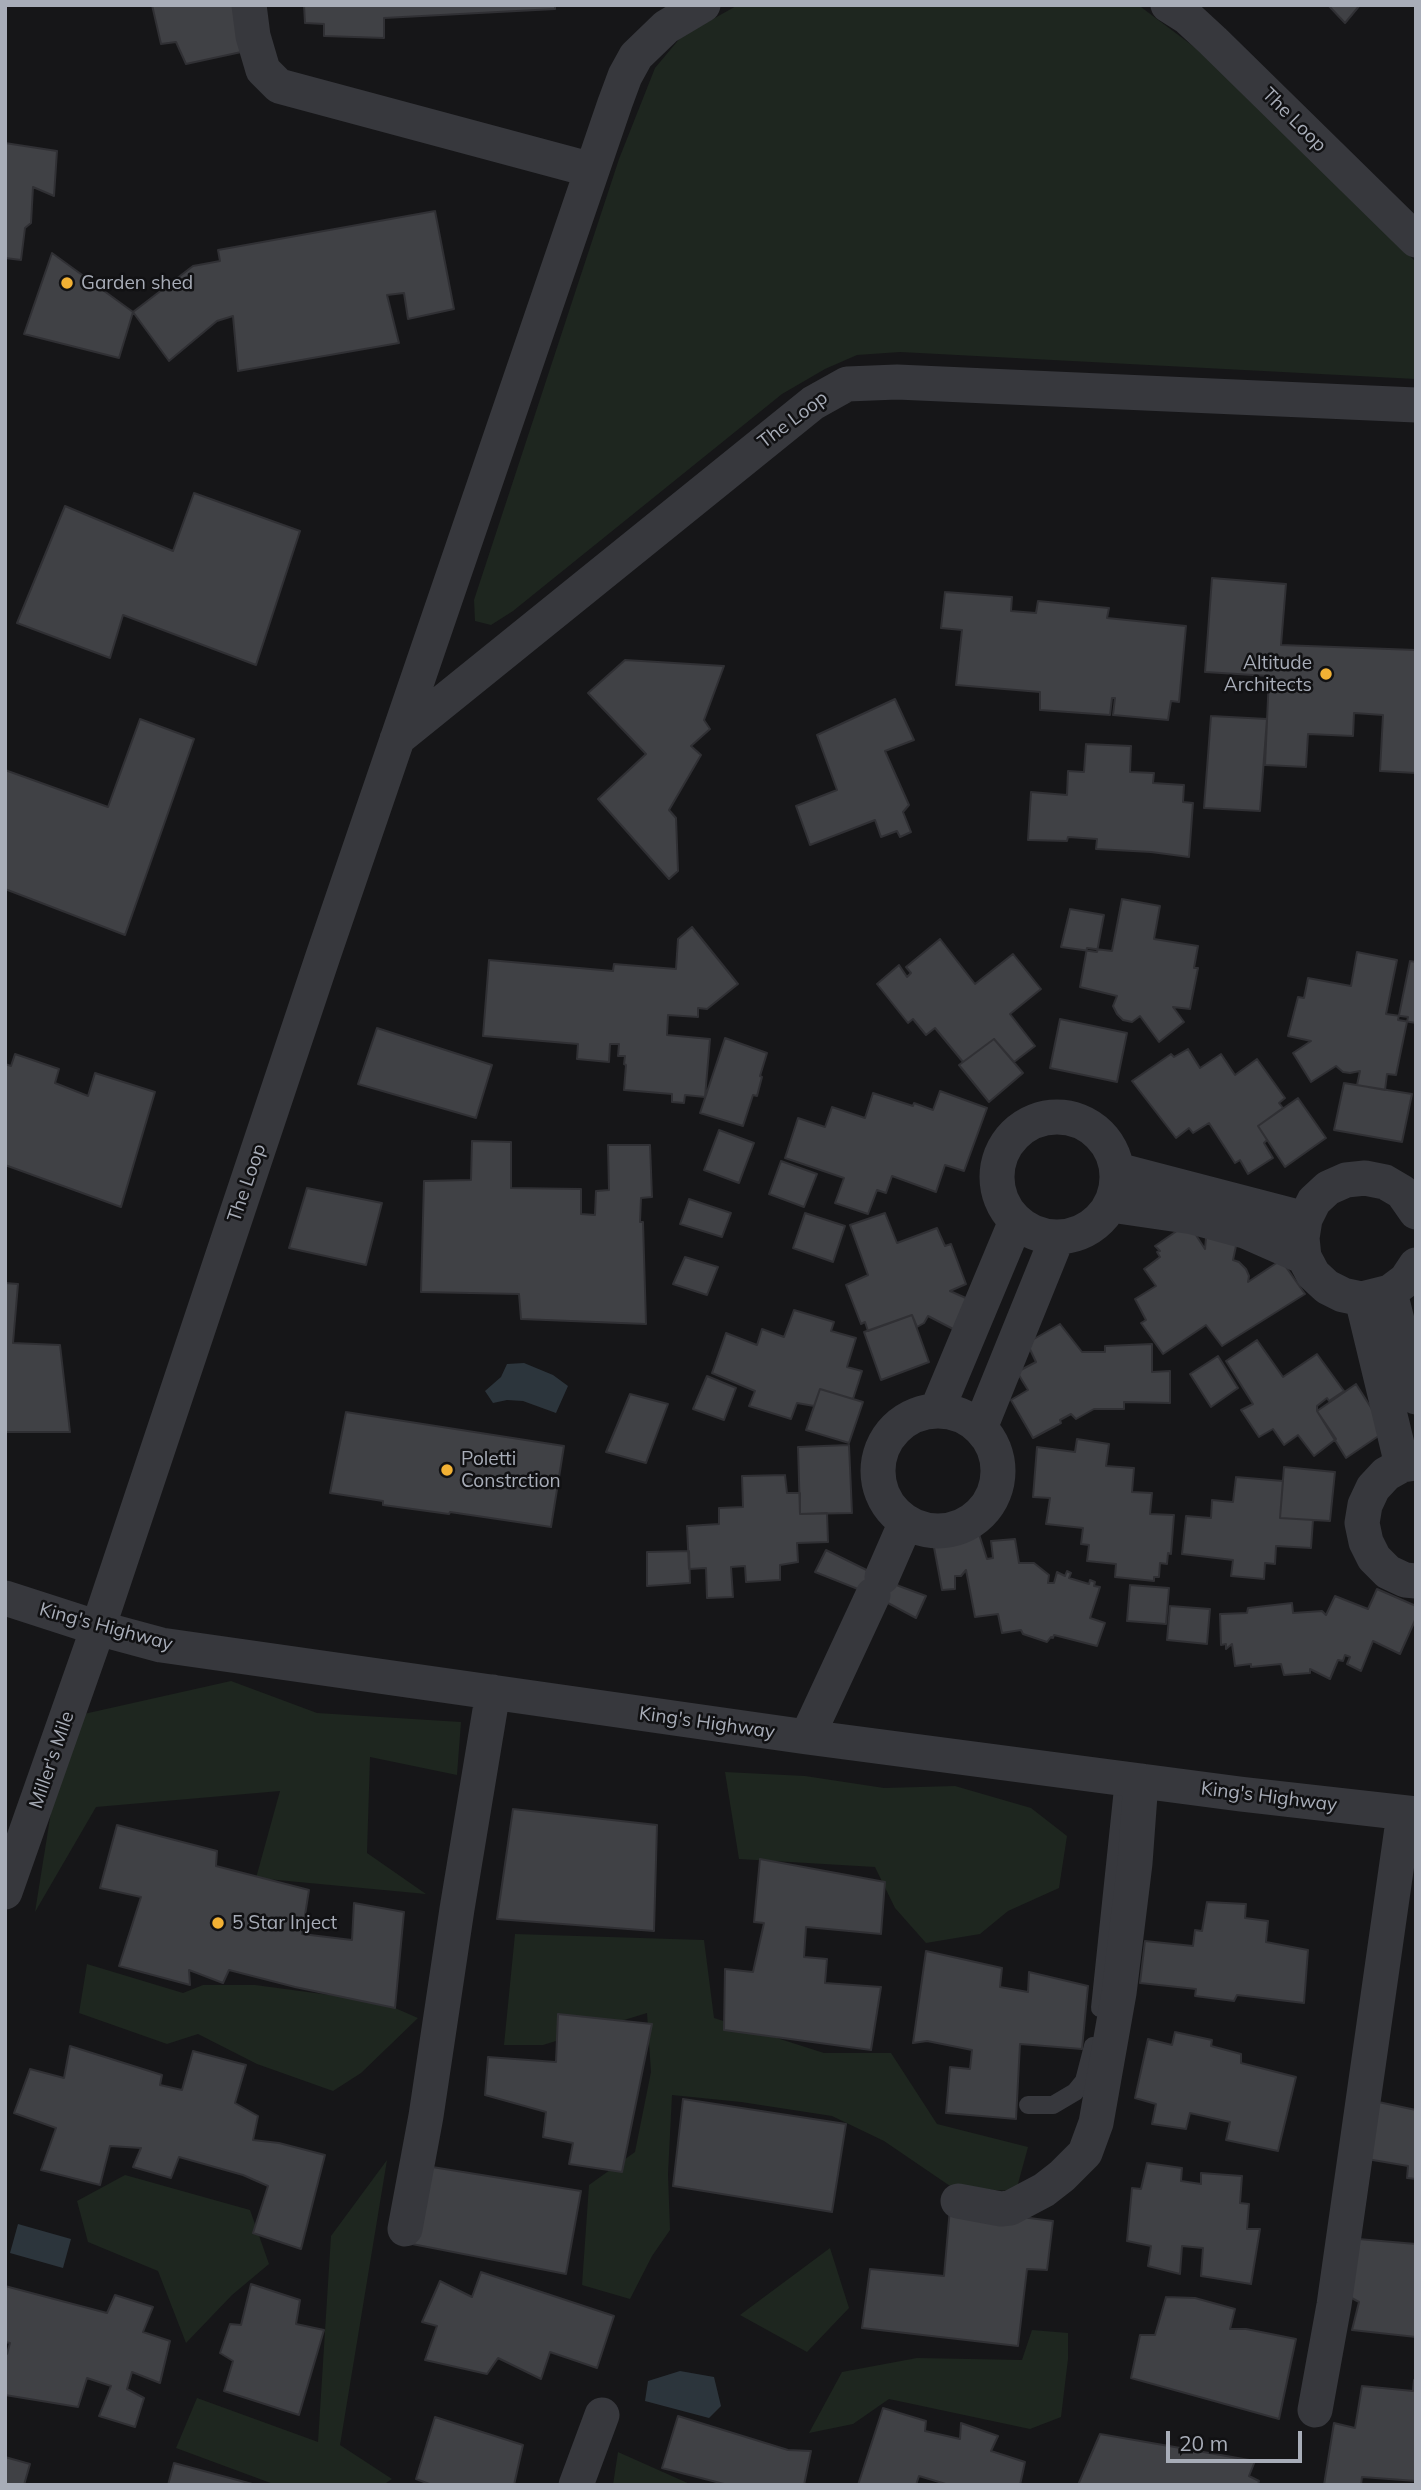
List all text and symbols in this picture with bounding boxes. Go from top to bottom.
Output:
street label: The Loop [1257,83,1331,157]
place label: Garden shed [81,272,193,294]
marker: Garden shed [59,275,75,291]
street label: The Loop [754,386,832,454]
place label: Altitude Architects [1224,652,1312,696]
marker: Altitude Architects [1318,666,1334,682]
street label: The Loop [223,1141,271,1225]
place label: Poletti Constrction [461,1448,561,1492]
marker: Poletti Constrction [439,1462,455,1478]
street label: King's Highway [37,1598,175,1656]
street label: King's Highway [638,1702,776,1744]
street label: Miller's Mile [25,1708,79,1812]
street label: King's Highway [1200,1777,1338,1817]
place label: 5 Star Inject [232,1912,337,1934]
marker: 5 Star Inject [210,1915,226,1931]
scale bar [1169,2416,1306,2460]
text: 20 m [1179,2430,1228,2456]

